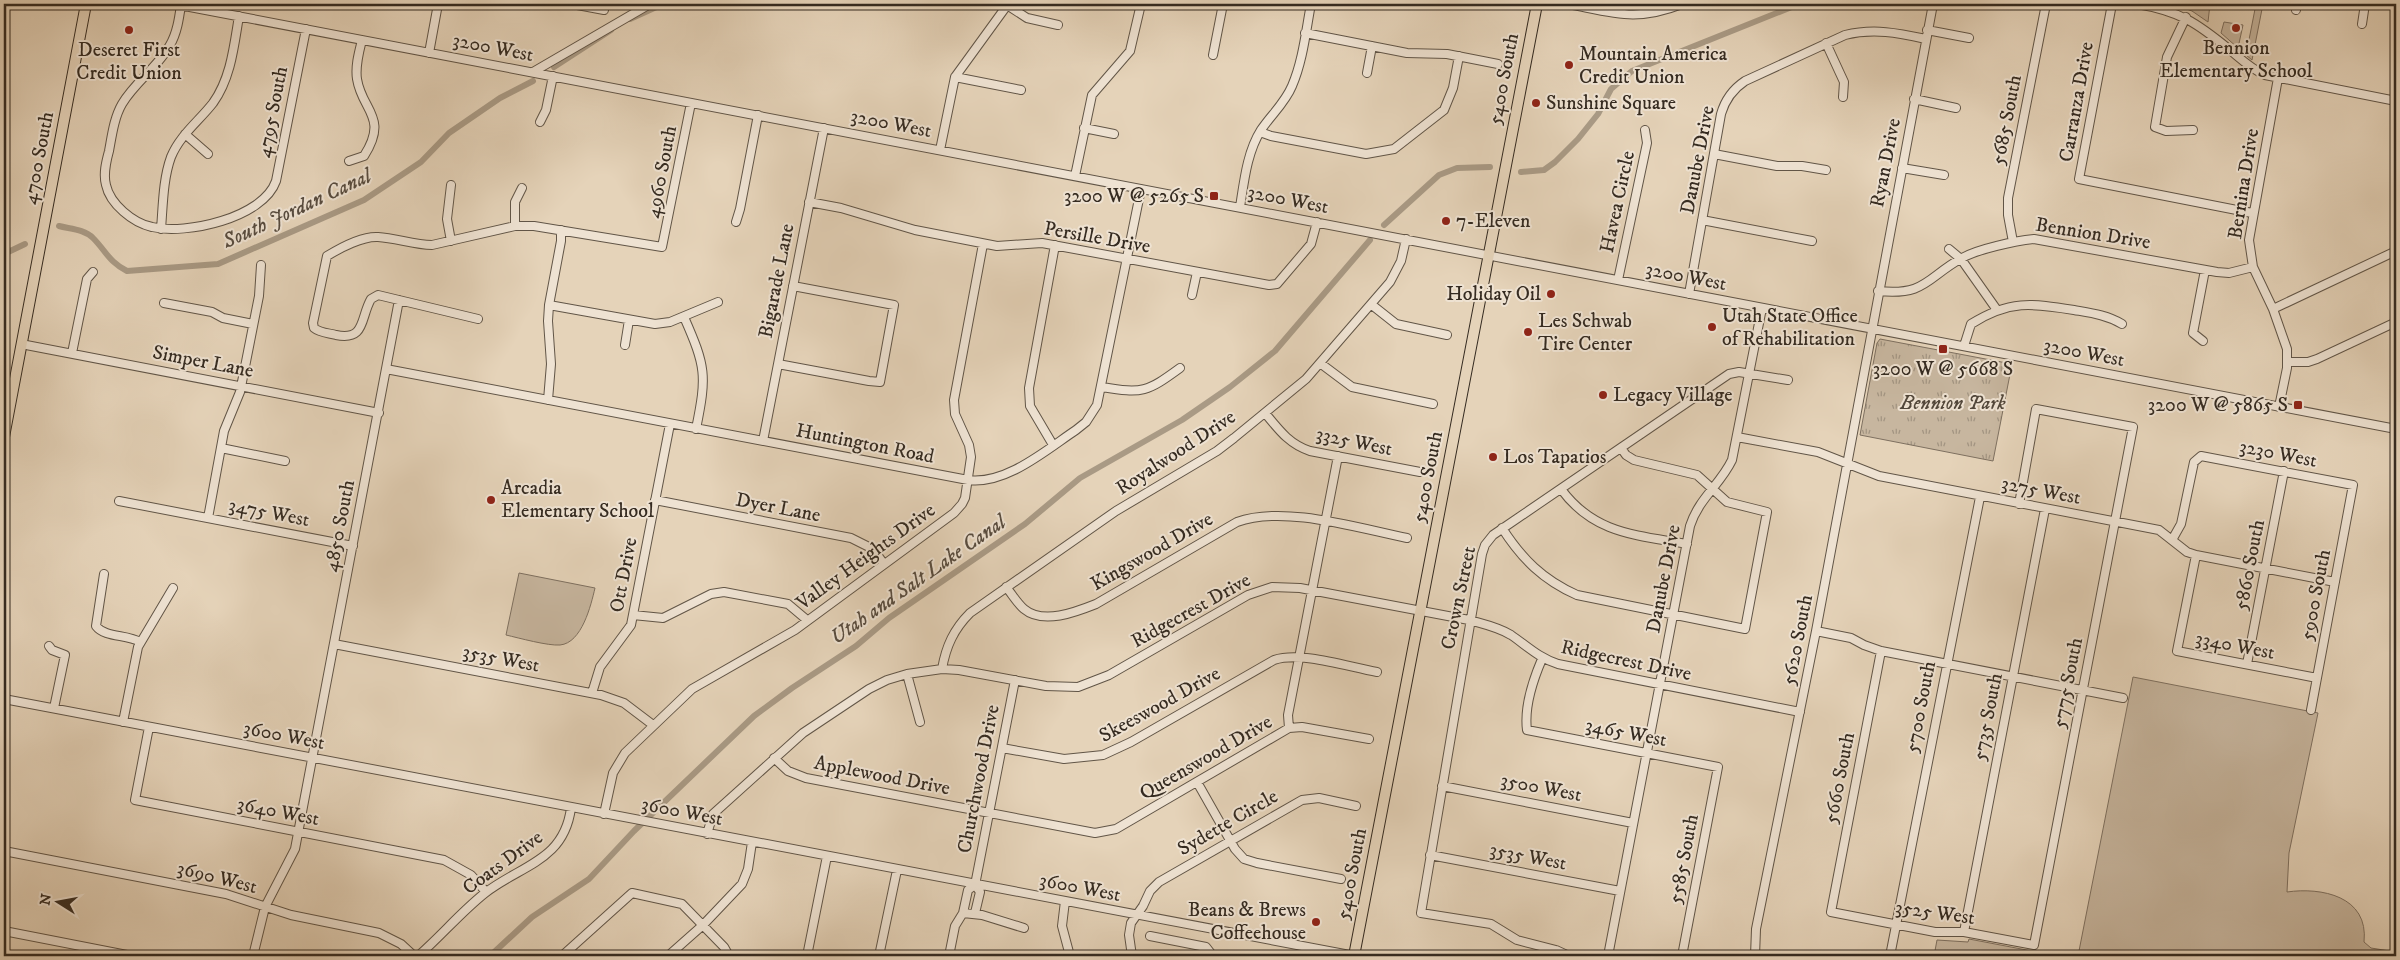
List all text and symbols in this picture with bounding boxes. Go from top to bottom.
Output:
marker: Bennion Elementary School [2230,22,2242,34]
marker: Deseret First Credit Union [123,24,135,36]
street label: 3200 West [450,28,536,68]
street label: 5400 South [1483,30,1525,127]
place label: Bennion Elementary School [2160,36,2313,84]
place label: Deseret First Credit Union [76,38,182,86]
street label: Carranza Drive [2054,40,2100,164]
place label: Mountain America Credit Union [1579,42,1728,90]
marker: Mountain America Credit Union [1563,59,1575,71]
street label: 4795 South [252,64,294,160]
street label: 5685 South [1986,72,2028,167]
place label: Sunshine Square [1546,91,1676,116]
marker: Sunshine Square [1530,97,1542,109]
street label: 3200 West [848,104,934,144]
street label: Danube Drive [1675,104,1721,216]
street label: 4700 South [18,109,60,207]
street label: Ryan Drive [1865,116,1907,210]
street label: 4960 South [641,123,683,220]
street label: Bernina Drive [2223,127,2265,241]
street label: Havea Circle [1595,149,1641,255]
water label: South Jordan Canal [218,162,378,255]
street label: 3200 West [1245,180,1331,220]
place label: 3200 W @ 5265 S [1064,184,1204,209]
marker: 3200 W @ 5265 S [1208,190,1220,202]
place label: 7-Eleven [1456,209,1531,234]
street label: Bennion Drive [2034,213,2152,255]
marker: 7-Eleven [1440,215,1452,227]
street label: Persille Drive [1042,216,1152,260]
street label: Bigarade Lane [754,222,800,340]
street label: 3200 West [1643,257,1729,297]
place label: Holiday Oil [1446,282,1541,307]
marker: Holiday Oil [1545,288,1557,300]
place label: Utah State Office of Rehabilitation [1722,304,1858,352]
place label: Les Schwab Tire Center [1538,309,1633,357]
marker: Utah State Office of Rehabilitation [1706,321,1718,333]
marker: Les Schwab Tire Center [1522,326,1534,338]
street label: 3200 West [2041,333,2127,373]
street label: Simper Lane [150,340,256,384]
marker: 3200 W @ 5668 S [1937,343,1949,355]
place label: 3200 W @ 5668 S [1873,357,2013,382]
place label: Legacy Village [1613,383,1733,408]
marker: Legacy Village [1597,389,1609,401]
park label: Bennion Park [1899,391,2006,416]
place label: 3200 W @ 5865 S [2148,393,2288,418]
marker: 3200 W @ 5865 S [2292,399,2304,411]
street label: Royalwood Drive [1111,405,1241,501]
street label: Huntington Road [794,418,936,470]
street label: 3325 West [1313,422,1395,462]
street label: 5400 South [1407,428,1449,525]
street label: 3230 West [2237,434,2319,474]
place label: Los Tapatios [1503,445,1607,470]
marker: Los Tapatios [1487,451,1499,463]
street label: 3275 West [1999,471,2083,511]
place label: Arcadia Elementary School [501,476,654,524]
street label: 4850 South [319,477,361,574]
street label: Dyer Lane [733,488,823,528]
street label: 3475 West [226,493,312,533]
marker: Arcadia Elementary School [485,494,497,506]
street label: Valley Heights Drive [791,498,940,616]
street label: Kingswood Drive [1086,507,1218,597]
water label: Utah and Salt Lake Canal [825,508,1013,651]
street label: 5860 South [2229,517,2271,613]
street label: Danube Drive [1641,523,1687,635]
street label: Ott Drive [604,535,644,615]
street label: Crown Street [1436,544,1482,652]
street label: 5900 South [2295,547,2337,643]
street label: Ridgecrest Drive [1127,568,1255,654]
street label: 5620 South [1777,592,1819,688]
street label: 3340 West [2193,626,2277,666]
street label: Ridgecrest Drive [1558,635,1694,687]
street label: 5775 South [2047,635,2089,731]
street label: 3535 West [460,639,542,679]
street label: 5700 South [1900,658,1942,755]
street label: Skeeswood Drive [1095,661,1225,749]
street label: 5735 South [1967,670,2009,763]
street label: Churchwood Drive [952,703,1006,855]
street label: Queenswood Drive [1135,710,1277,806]
street label: 3465 West [1583,713,1669,753]
street label: 3600 West [241,716,327,756]
street label: 5660 South [1819,730,1861,826]
street label: Applewood Drive [812,751,952,801]
street label: 3500 West [1498,768,1584,808]
street label: Sydette Circle [1173,784,1283,862]
street label: 3640 West [235,792,321,832]
street label: 3600 West [639,792,725,832]
street label: 5585 South [1663,812,1705,906]
street label: Coats Drive [458,825,548,901]
street label: 5400 South [1331,825,1373,922]
street label: 3535 West [1487,837,1569,877]
street label: 3690 West [174,856,260,900]
street label: 3600 West [1037,868,1123,908]
north arrow [32,878,82,928]
text: N [36,892,56,907]
street label: 3525 West [1894,895,1976,931]
place label: Beans & Brews Coffeehouse [1188,898,1306,946]
marker: Beans & Brews Coffeehouse [1310,916,1322,928]

